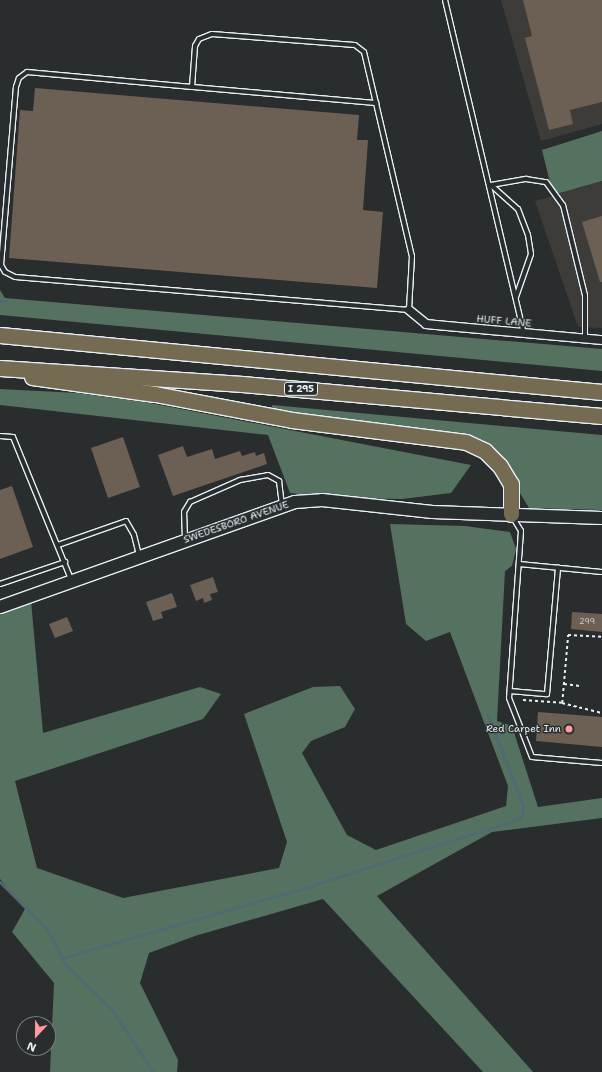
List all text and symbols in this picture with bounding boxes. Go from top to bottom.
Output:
street label: HUFF LANE [476,313,532,329]
road number: I 295 [284,382,318,396]
street label: SWEDESBORO AVENUE [182,498,290,546]
house number: 299 [579,617,595,627]
place label: Red Carpet Inn [486,723,561,735]
marker: Red Carpet Inn [564,724,574,734]
north arrow [16,1016,56,1056]
text: N [25,1038,39,1055]

